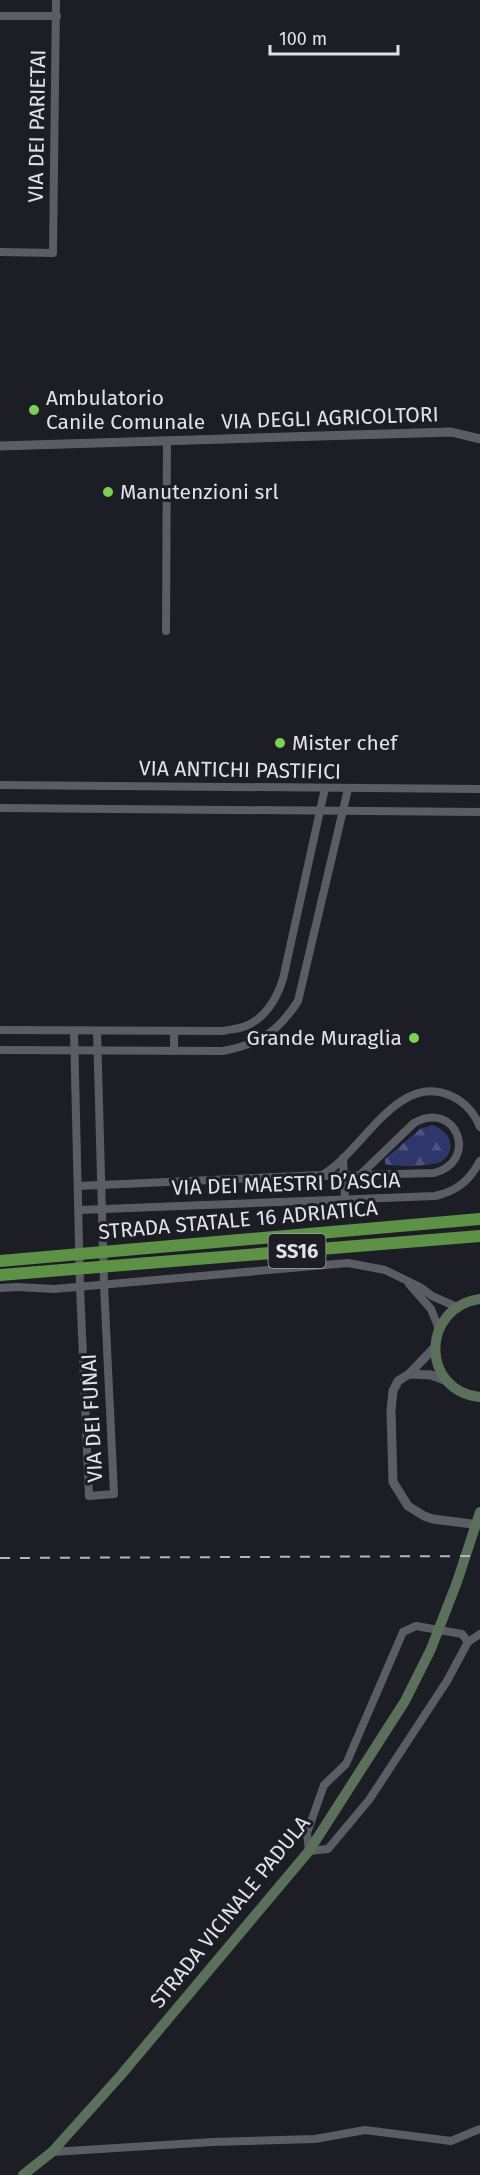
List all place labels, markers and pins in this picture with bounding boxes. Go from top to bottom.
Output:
place label: Ambulatorio Canile Comunale [46,385,205,435]
marker: Ambulatorio Canile Comunale [27,403,41,417]
place label: Manutenzioni srl [120,479,279,505]
marker: Manutenzioni srl [101,485,115,499]
place label: Mister chef [292,730,399,756]
marker: Mister chef [273,736,287,750]
place label: Grande Muraglia [247,1025,402,1051]
marker: Grande Muraglia [407,1031,421,1045]

